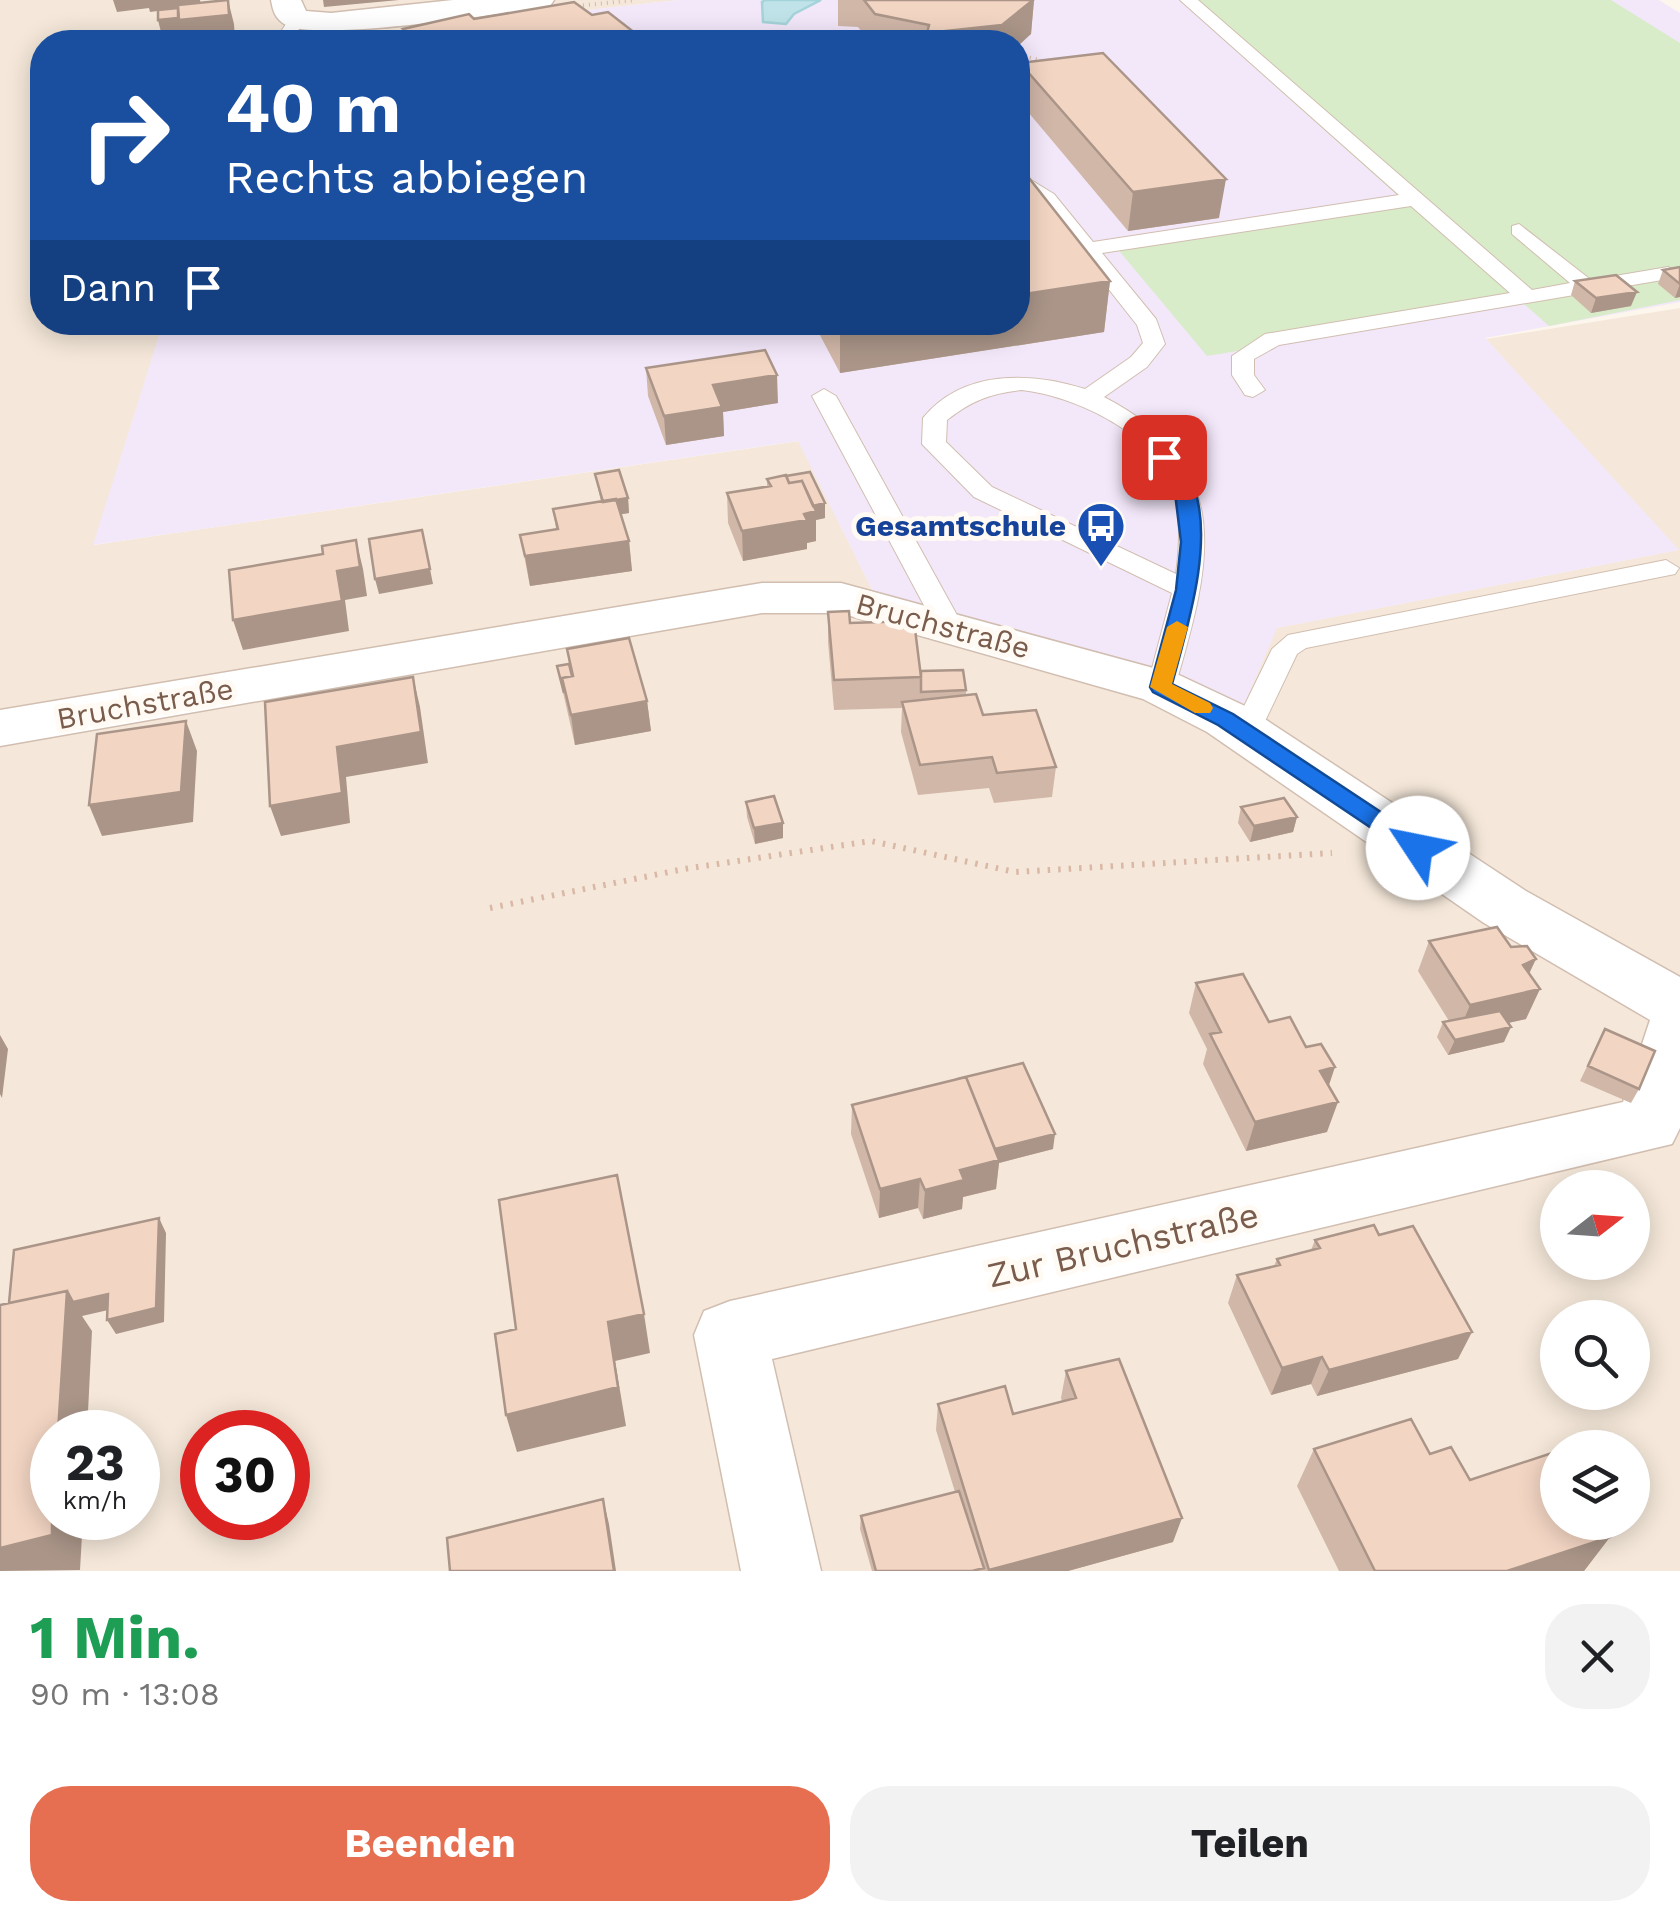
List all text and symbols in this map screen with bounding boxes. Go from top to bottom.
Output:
text: 40 m [225,67,401,149]
icon: right [60,70,190,200]
text: Rechts abbiegen [225,151,588,204]
icon: arrive [176,260,231,315]
text: Dann [60,266,156,310]
pin [1122,415,1207,500]
icon: arrive [1137,430,1192,485]
bus stop icon: Gesamtschule [1075,500,1127,568]
place label: Gesamtschule [855,508,1066,543]
street label: Bruchstraße [852,585,1034,666]
street label: Bruchstraße [54,671,236,736]
position arrow [1366,796,1470,900]
north arrow [1540,1170,1650,1280]
map controls [1540,1170,1650,1540]
street label: Zur Bruchstraße [983,1193,1263,1297]
button: search [1540,1300,1650,1410]
speed limit sign: 30 [180,1410,310,1540]
button: layers [1540,1430,1650,1540]
text: 23 [65,1433,125,1492]
text: km/h [63,1486,127,1515]
text: 1 Min. [30,1602,200,1673]
button: close [1545,1604,1650,1709]
text: 90 m · 13:08 [30,1675,220,1713]
button: Beenden [30,1786,830,1901]
button: Teilen [850,1786,1650,1901]

